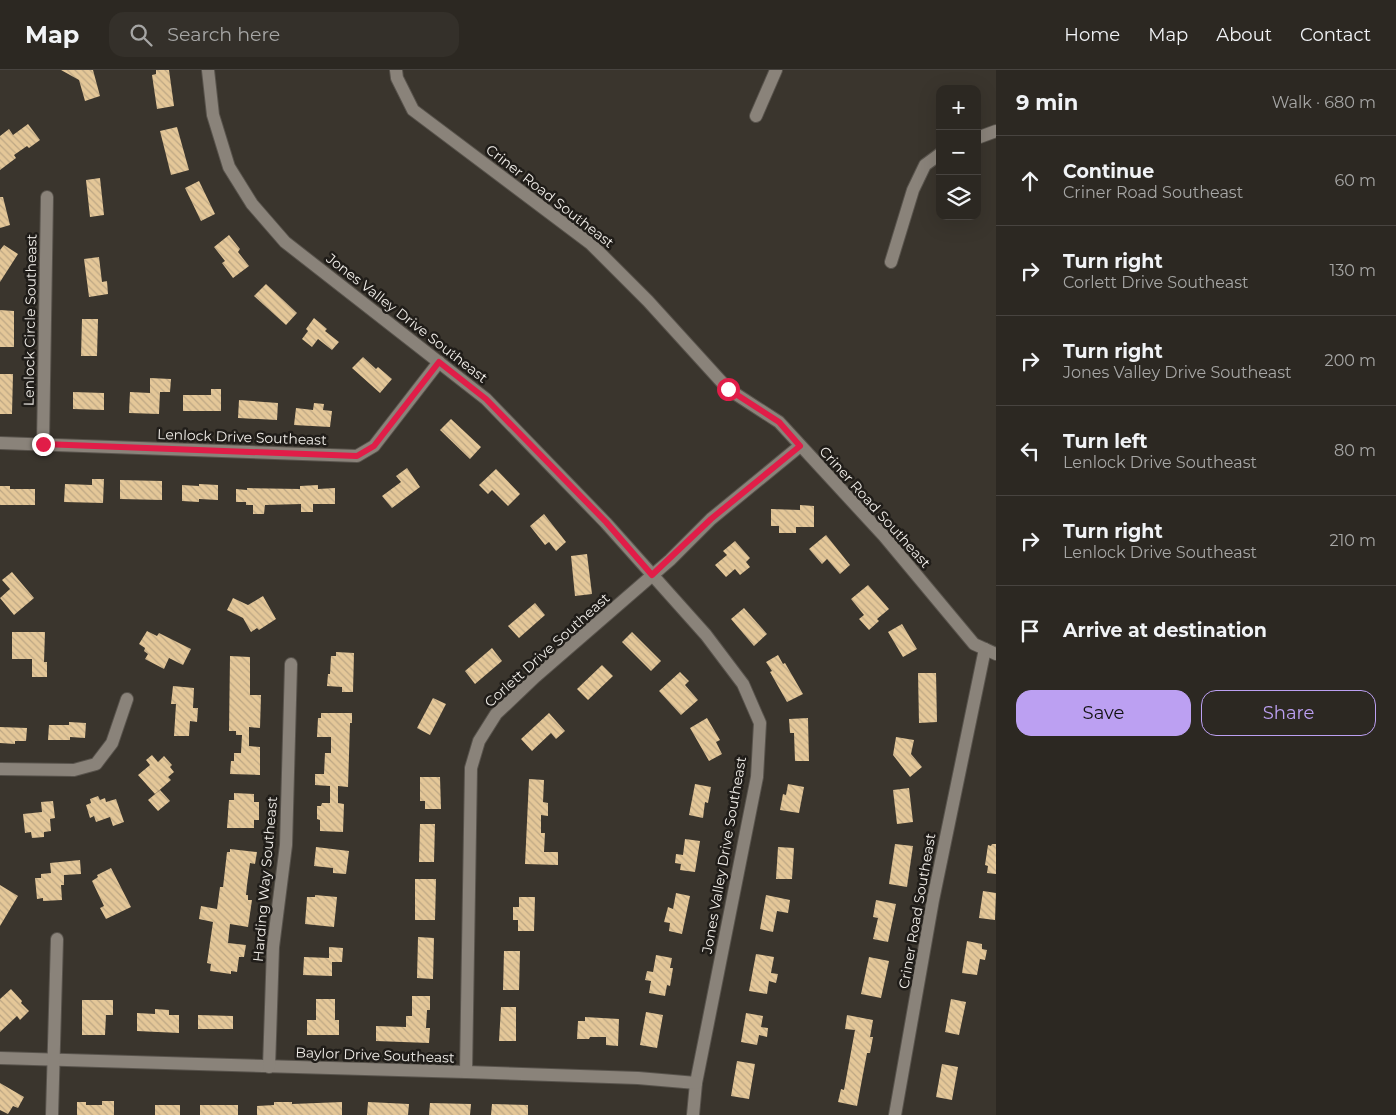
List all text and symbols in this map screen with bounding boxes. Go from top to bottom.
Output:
search box [109,12,459,57]
text: Map [25,20,79,49]
icon: search [127,21,155,49]
text: Search here [167,23,280,46]
text: Home [1064,24,1120,46]
text: Map [1148,24,1188,46]
text: About [1216,24,1272,46]
text: Contact [1300,24,1371,46]
map controls [936,85,981,220]
button: + [936,85,981,130]
text: 9 min [1016,90,1078,115]
text: Walk · 680 m [1272,93,1376,112]
button: − [936,130,981,175]
street label: Criner Road Southeast [482,140,618,252]
text: Continue [1063,160,1154,183]
icon: ahead [1016,167,1044,195]
text: 60 m [1334,171,1376,190]
button: layers [936,175,981,220]
text: Criner Road Southeast [1063,183,1243,202]
street label: Lenlock Circle Southeast [19,233,41,406]
street label: Jones Valley Drive Southeast [322,249,492,387]
text: Turn right [1063,250,1163,273]
icon: right [1016,257,1044,285]
text: 130 m [1329,261,1376,280]
text: Corlett Drive Southeast [1063,273,1248,292]
text: Turn right [1063,340,1163,363]
icon: right [1016,347,1044,375]
text: 200 m [1325,351,1376,370]
text: Jones Valley Drive Southeast [1063,363,1292,382]
route start [717,378,740,401]
street label: Lenlock Drive Southeast [157,425,327,449]
text: Turn left [1063,430,1148,453]
route end [32,433,55,456]
icon: left [1016,437,1044,465]
text: 80 m [1334,441,1376,460]
street label: Criner Road Southeast [816,442,935,572]
text: Lenlock Drive Southeast [1063,453,1257,472]
text: Turn right [1063,520,1163,543]
icon: right [1016,527,1044,555]
text: 210 m [1329,531,1376,550]
text: Lenlock Drive Southeast [1063,543,1257,562]
street label: Corlett Drive Southeast [481,589,614,711]
icon: arrive [1016,617,1044,645]
text: Arrive at destination [1063,619,1267,642]
button: Save [1016,690,1191,736]
button: Share [1201,690,1376,736]
street label: Jones Valley Drive Southeast [698,755,750,956]
street label: Harding Way Southeast [249,795,281,962]
street label: Criner Road Southeast [894,832,940,990]
street label: Baylor Drive Southeast [295,1043,455,1067]

